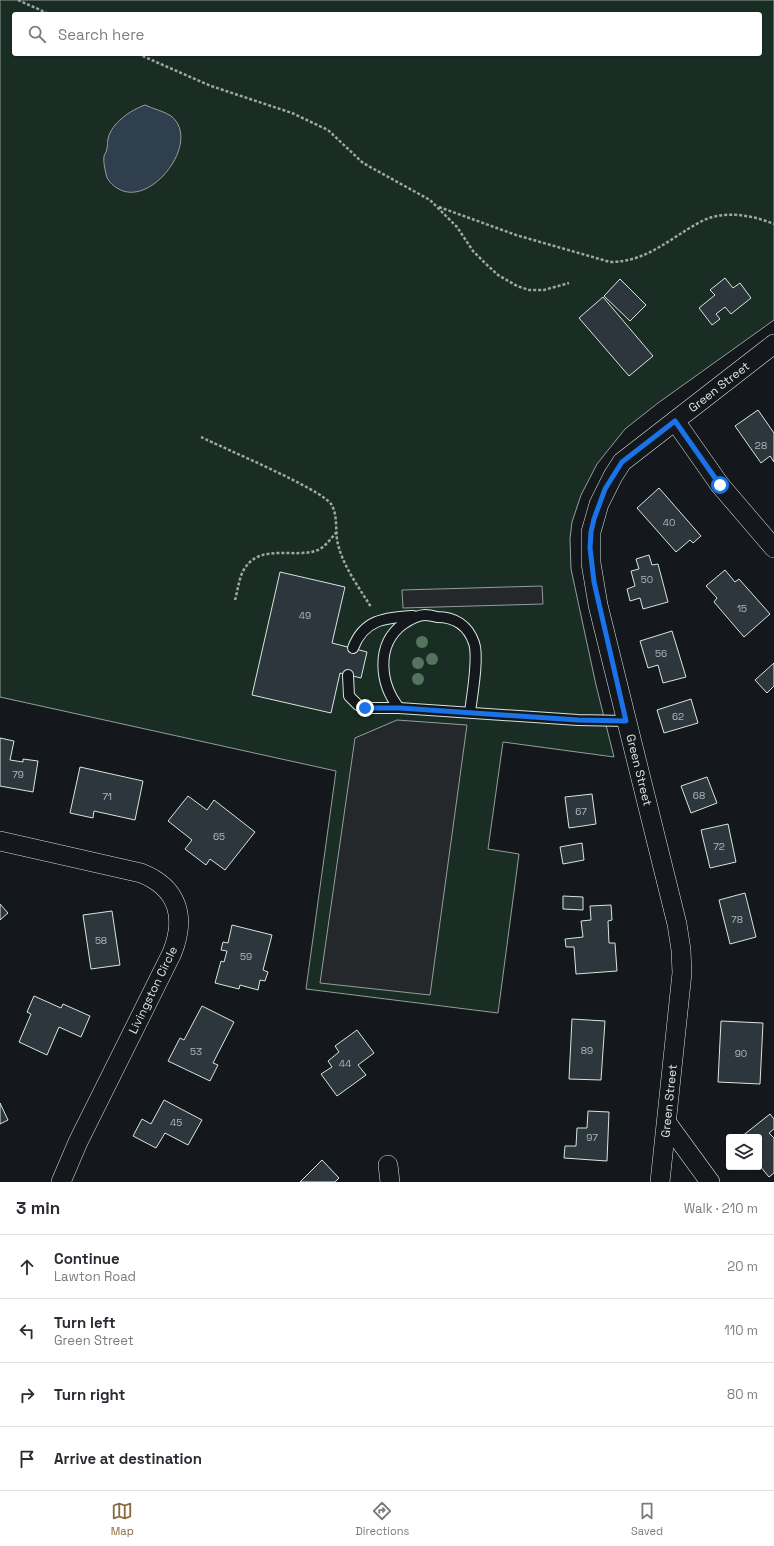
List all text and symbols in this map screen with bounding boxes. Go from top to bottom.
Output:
search box [12,12,762,56]
icon: search [26,23,48,45]
text: Search here [58,25,144,44]
street label: Green Street [685,358,753,416]
house number: 28 [755,439,767,452]
route start [711,476,729,494]
house number: 40 [663,516,675,529]
house number: 50 [641,573,653,586]
house number: 15 [737,602,747,615]
house number: 49 [299,609,311,622]
house number: 56 [655,647,667,660]
route end [356,699,374,717]
house number: 62 [672,710,684,723]
street label: Green Street [622,732,656,808]
house number: 79 [12,768,24,781]
house number: 68 [693,789,705,802]
house number: 71 [102,790,112,803]
house number: 67 [575,805,587,818]
house number: 65 [213,830,225,843]
house number: 72 [713,840,725,853]
house number: 78 [731,913,743,926]
house number: 58 [95,934,107,947]
street label: Livingston Circle [125,944,181,1036]
house number: 59 [240,950,252,963]
house number: 89 [581,1044,593,1057]
house number: 53 [190,1045,202,1058]
house number: 90 [735,1047,747,1060]
house number: 44 [339,1057,351,1070]
street label: Green Street [657,1064,681,1138]
house number: 45 [170,1116,182,1129]
house number: 97 [586,1131,598,1144]
map controls [726,1134,762,1170]
button: layers [726,1134,762,1170]
text: 3 min [16,1197,60,1219]
text: Walk · 210 m [684,1200,758,1217]
text: Continue [54,1249,120,1268]
icon: ahead [16,1256,38,1278]
text: 20 m [727,1258,758,1275]
text: Lawton Road [54,1268,136,1285]
text: Turn left [54,1313,116,1332]
icon: left [16,1320,38,1342]
text: 110 m [724,1322,758,1339]
text: Green Street [54,1332,134,1349]
icon: right [16,1384,38,1406]
text: Turn right [54,1385,125,1404]
text: 80 m [727,1386,758,1403]
icon: arrive [16,1448,38,1470]
text: Arrive at destination [54,1449,202,1468]
tab: Map [111,1500,134,1538]
tab: Directions [355,1500,409,1538]
tab: Saved [631,1500,663,1538]

